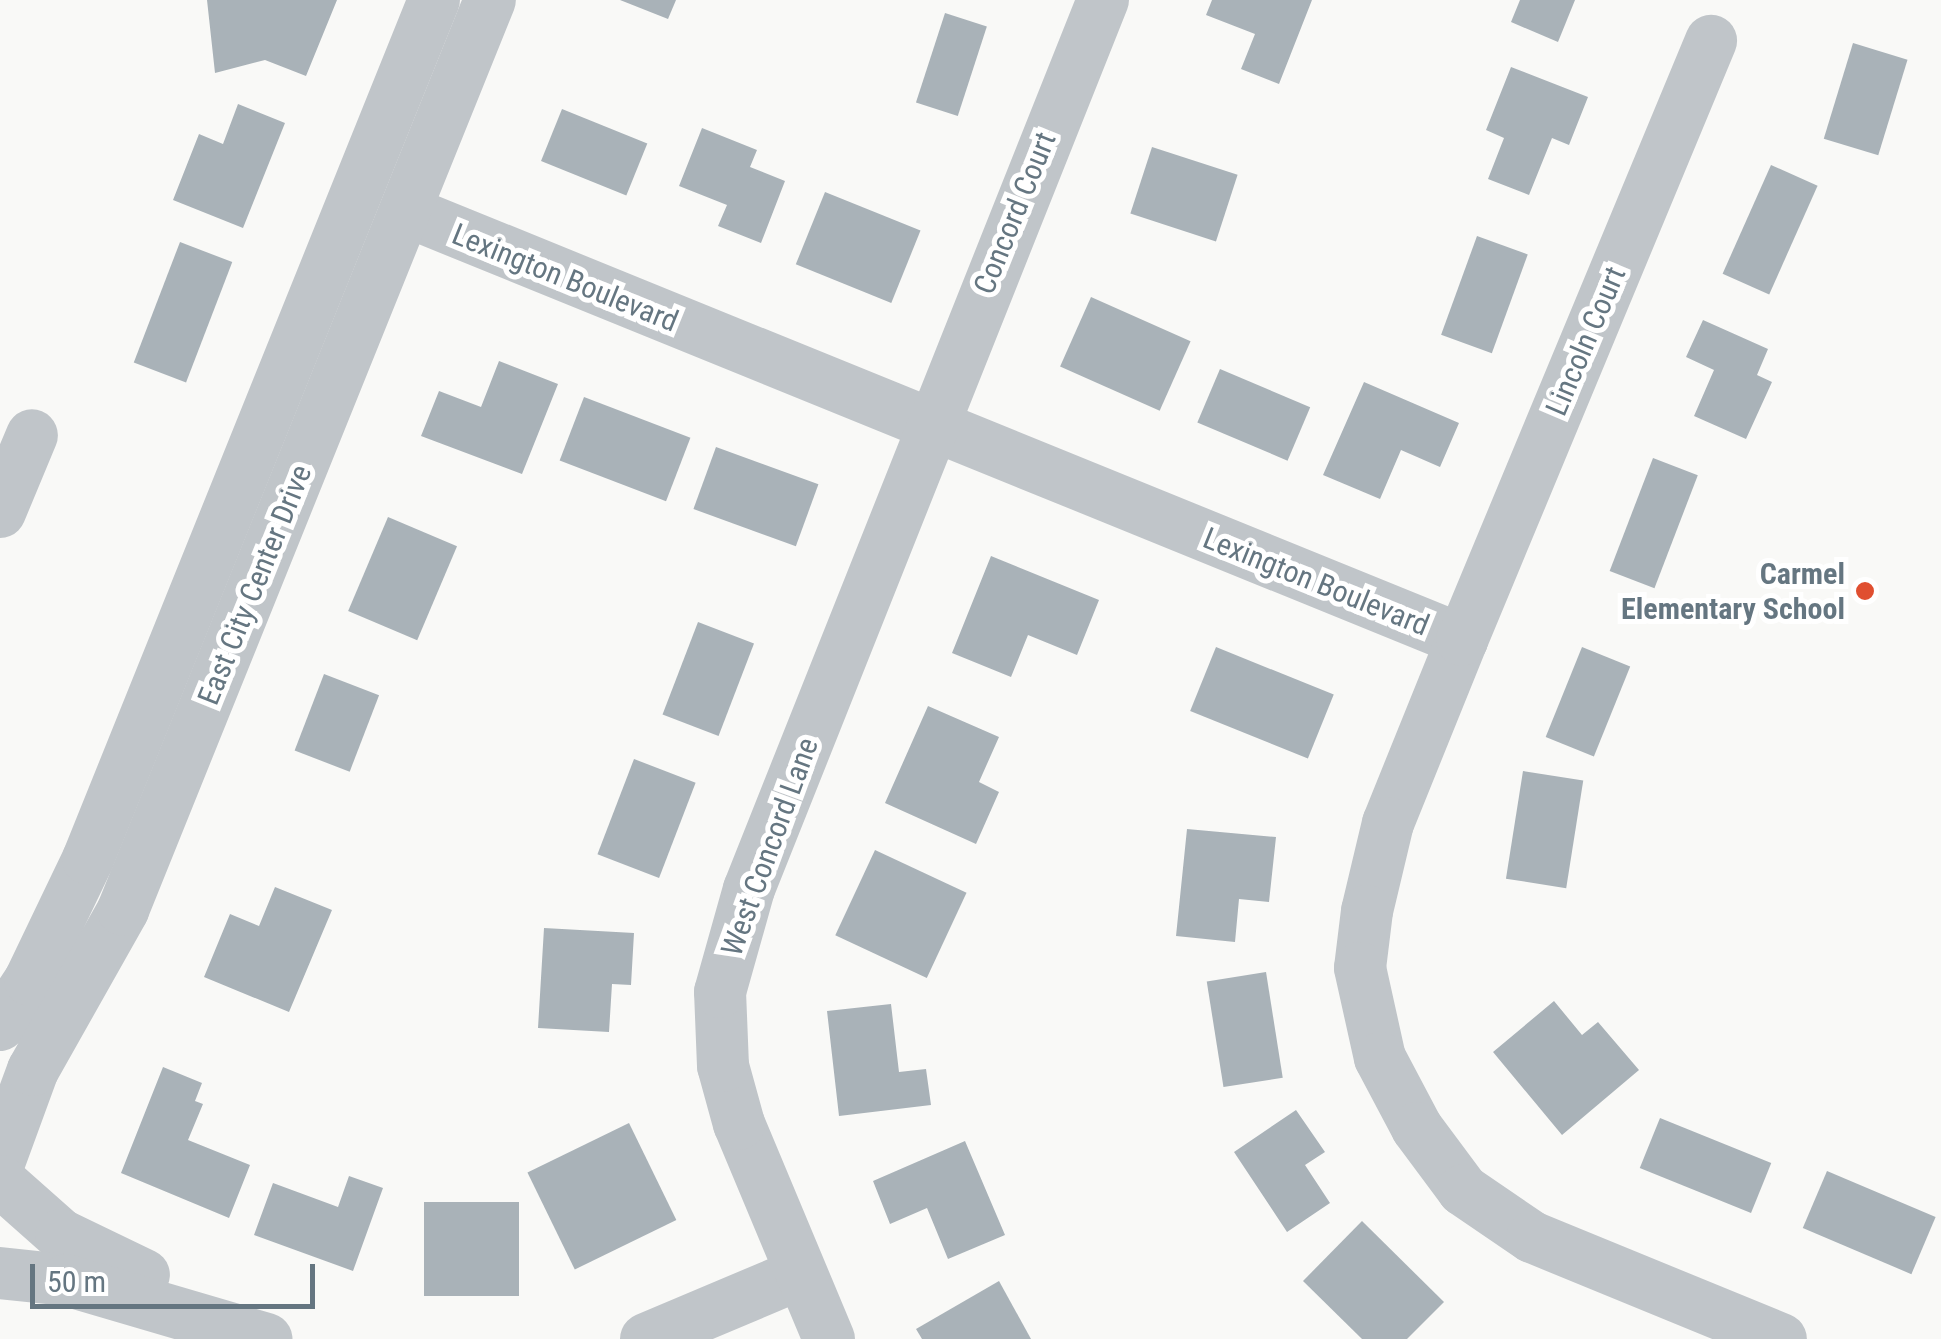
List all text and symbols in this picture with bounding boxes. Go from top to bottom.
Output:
street label: Concord Court [966,127,1064,299]
street label: Lexington Boulevard [447,216,683,340]
street label: Lincoln Court [1539,261,1633,421]
street label: East City Center Drive [190,460,320,710]
street label: Lexington Boulevard [1198,520,1434,644]
place label: Carmel Elementary School [1621,556,1845,626]
marker: Carmel Elementary School [1854,580,1876,602]
street label: West Concord Lane [714,733,826,961]
scale bar [35,1244,320,1306]
text: 50 m [47,1264,106,1299]

